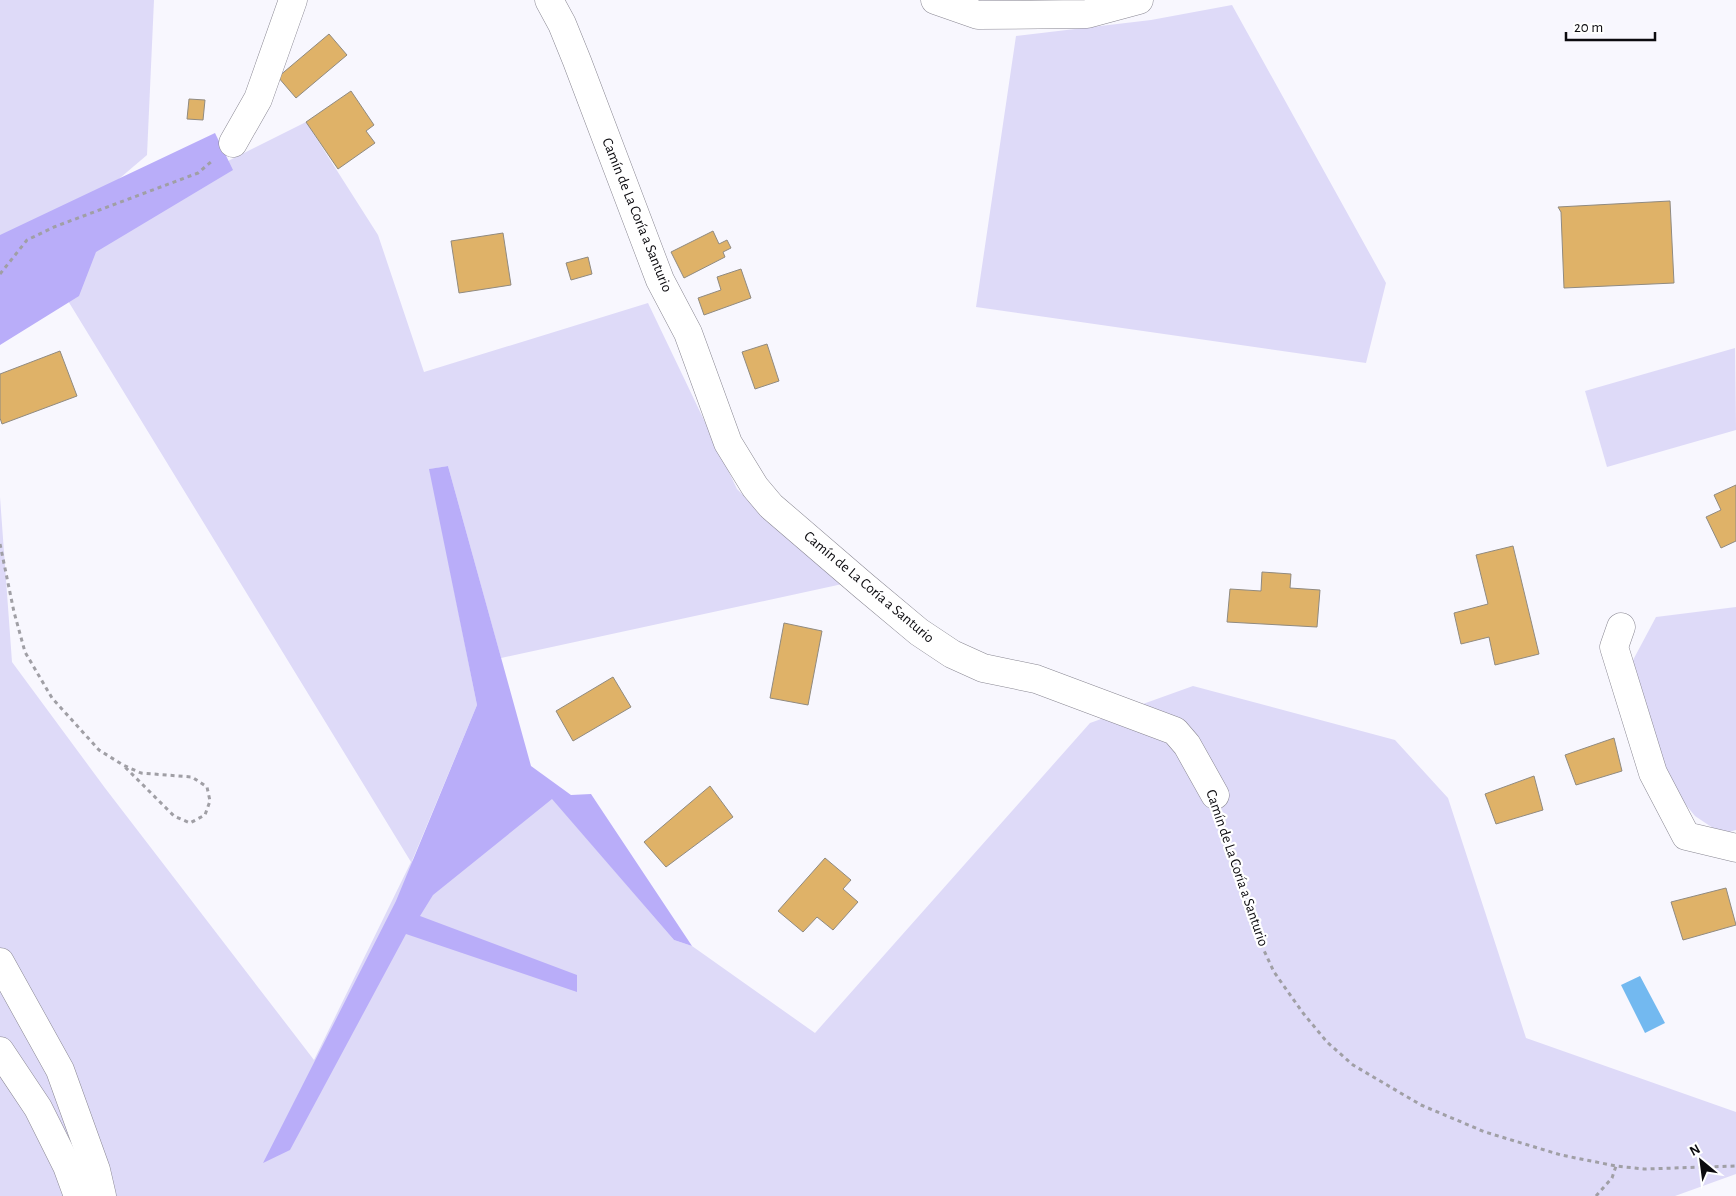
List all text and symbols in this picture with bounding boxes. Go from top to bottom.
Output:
scale bar [1566,10,1655,42]
text: 20 m [1574,20,1603,35]
street label: Camín de La Coría a Santurio [599,136,675,294]
street label: Camín de La Coría a Santurio [801,528,937,646]
street label: Camín de La Coría a Santurio [1203,788,1271,948]
north arrow [1676,1136,1726,1186]
text: N [1688,1142,1703,1159]

